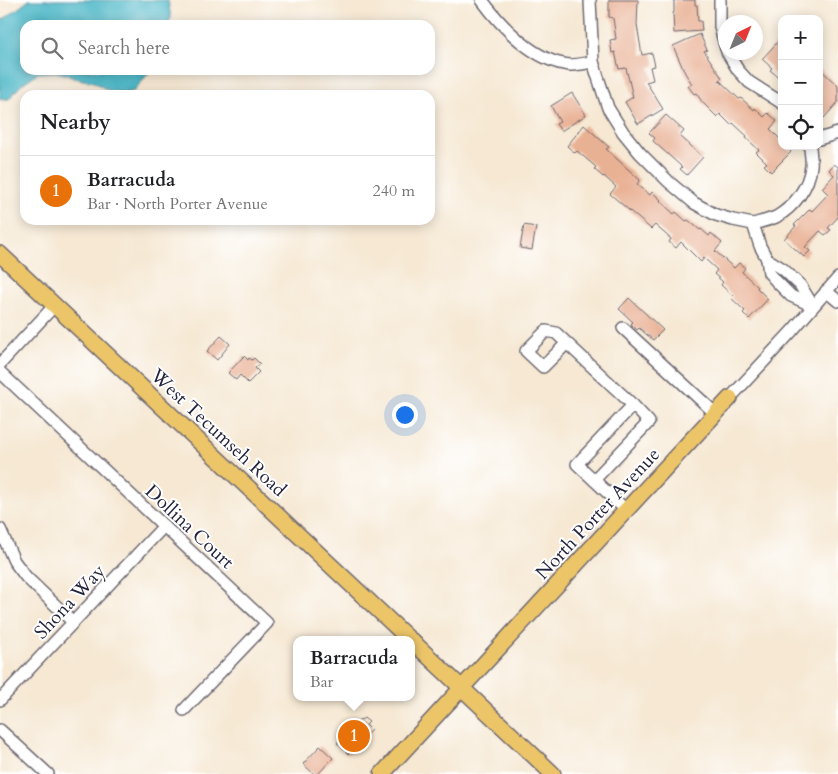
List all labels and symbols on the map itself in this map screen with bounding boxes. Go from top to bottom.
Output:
north arrow [718,15,763,60]
street label: West Tecumseh Road [144,362,292,503]
your location [392,402,418,428]
street label: North Porter Avenue [530,442,666,585]
street label: Dollina Court [139,479,240,575]
street label: Shona Way [28,559,111,645]
pin: 1 [338,717,370,755]

